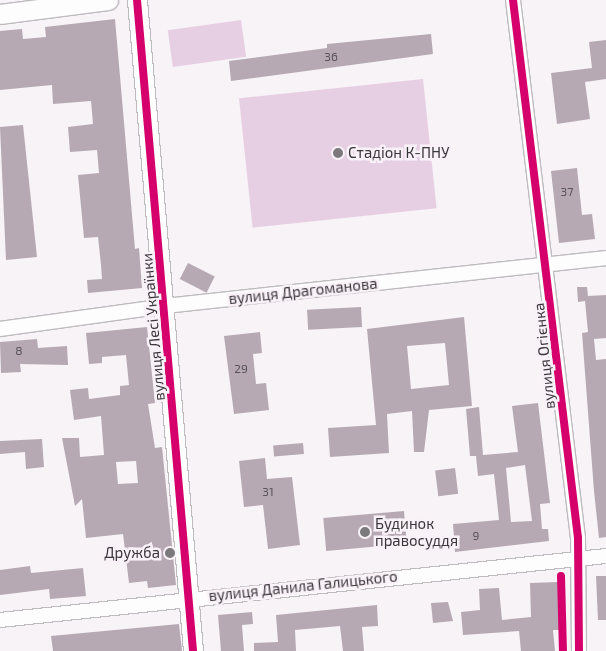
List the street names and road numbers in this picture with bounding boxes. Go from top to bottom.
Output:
street label: вулиця Лесі Українки [138,252,168,402]
street label: вулиця Драгоманова [228,274,378,308]
street label: вулиця Огієнка [529,302,559,410]
street label: вулиця Данила Галицького [208,567,398,605]

